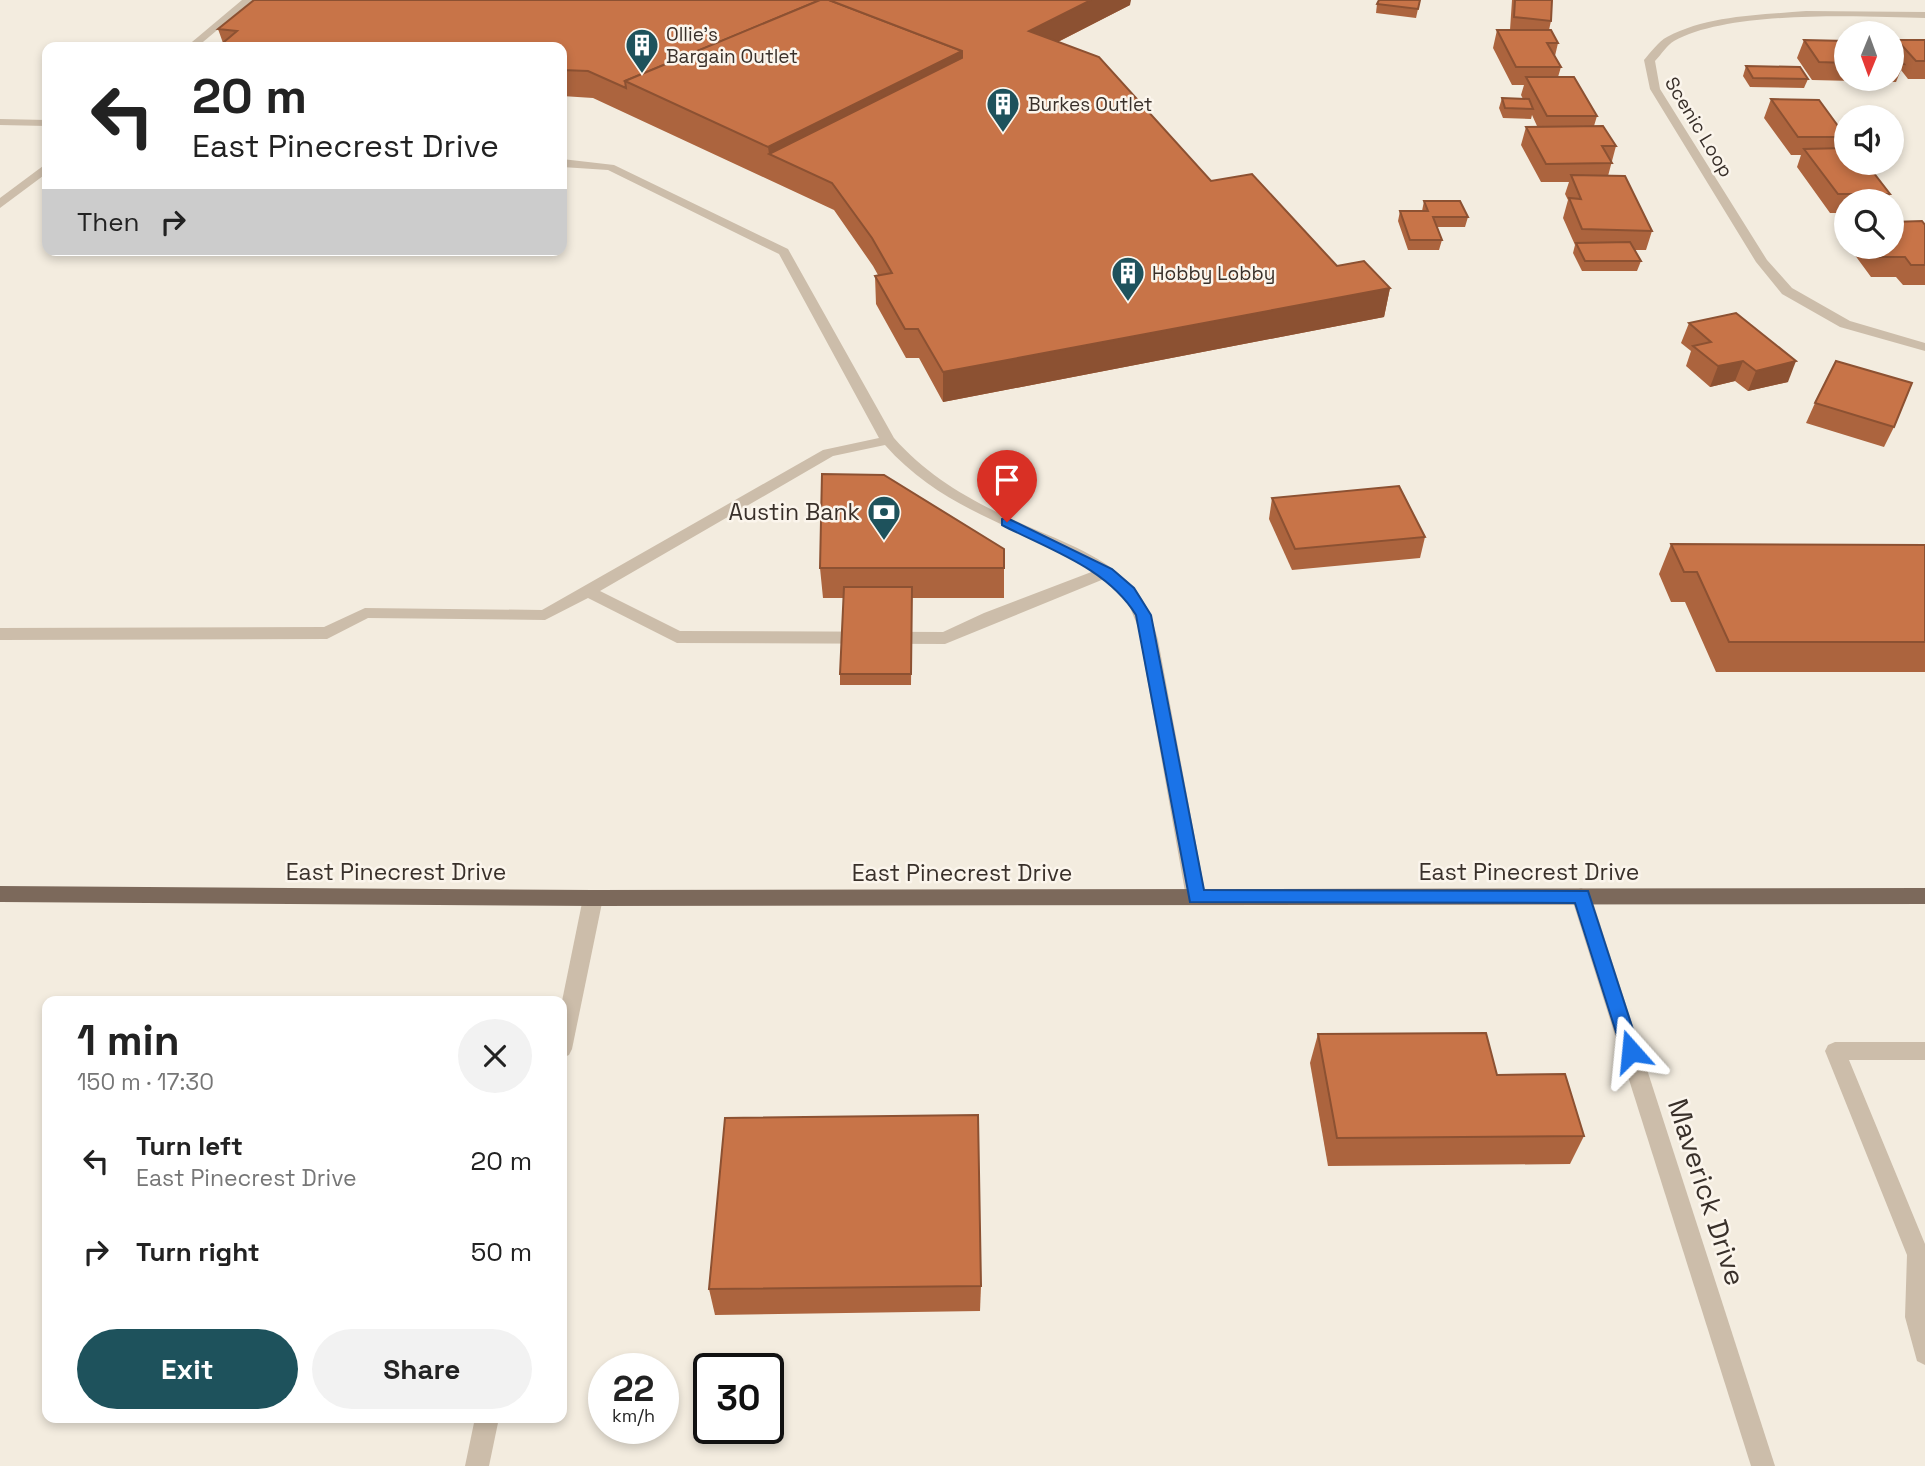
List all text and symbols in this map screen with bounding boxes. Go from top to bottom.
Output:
north arrow [1834,21,1904,91]
map controls [1834,21,1904,259]
place label: Ollie's Bargain Outlet [666,22,798,69]
building icon: Ollie's Bargain Outlet [623,26,661,75]
text: 20 m [192,65,307,127]
icon: left [77,70,168,161]
street label: Scenic Loop [1659,72,1739,182]
building icon: Burkes Outlet [984,85,1022,134]
place label: Burkes Outlet [1028,92,1153,117]
button: sound [1834,105,1904,175]
text: East Pinecrest Drive [192,126,499,166]
button: search [1834,189,1904,259]
icon: right [154,203,192,241]
text: Then [77,205,140,239]
building icon: Hobby Lobby [1109,254,1147,303]
place label: Hobby Lobby [1152,261,1275,286]
pin [977,450,1037,522]
icon: arrive [988,461,1026,499]
bank icon: Austin Bank [865,493,903,542]
place label: Austin Bank [728,497,860,527]
street label: East Pinecrest Drive [286,857,506,887]
street label: East Pinecrest Drive [1419,857,1639,887]
street label: East Pinecrest Drive [852,858,1072,888]
text: 1 min [77,1014,180,1067]
position arrow [1594,1014,1668,1088]
button: close [458,1019,532,1093]
text: 150 m · 17:30 [77,1067,214,1097]
street label: Maverick Drive [1660,1094,1754,1290]
text: Turn left [136,1129,243,1163]
icon: left [77,1142,115,1180]
text: 20 m [471,1144,532,1178]
text: East Pinecrest Drive [136,1163,357,1193]
icon: right [77,1233,115,1271]
text: Turn right [136,1235,260,1269]
text: 50 m [471,1235,532,1269]
button: Exit [77,1329,298,1409]
button: Share [312,1329,532,1409]
speed limit sign: 30 [693,1353,784,1444]
text: 22 [613,1367,654,1411]
text: km/h [612,1404,655,1427]

